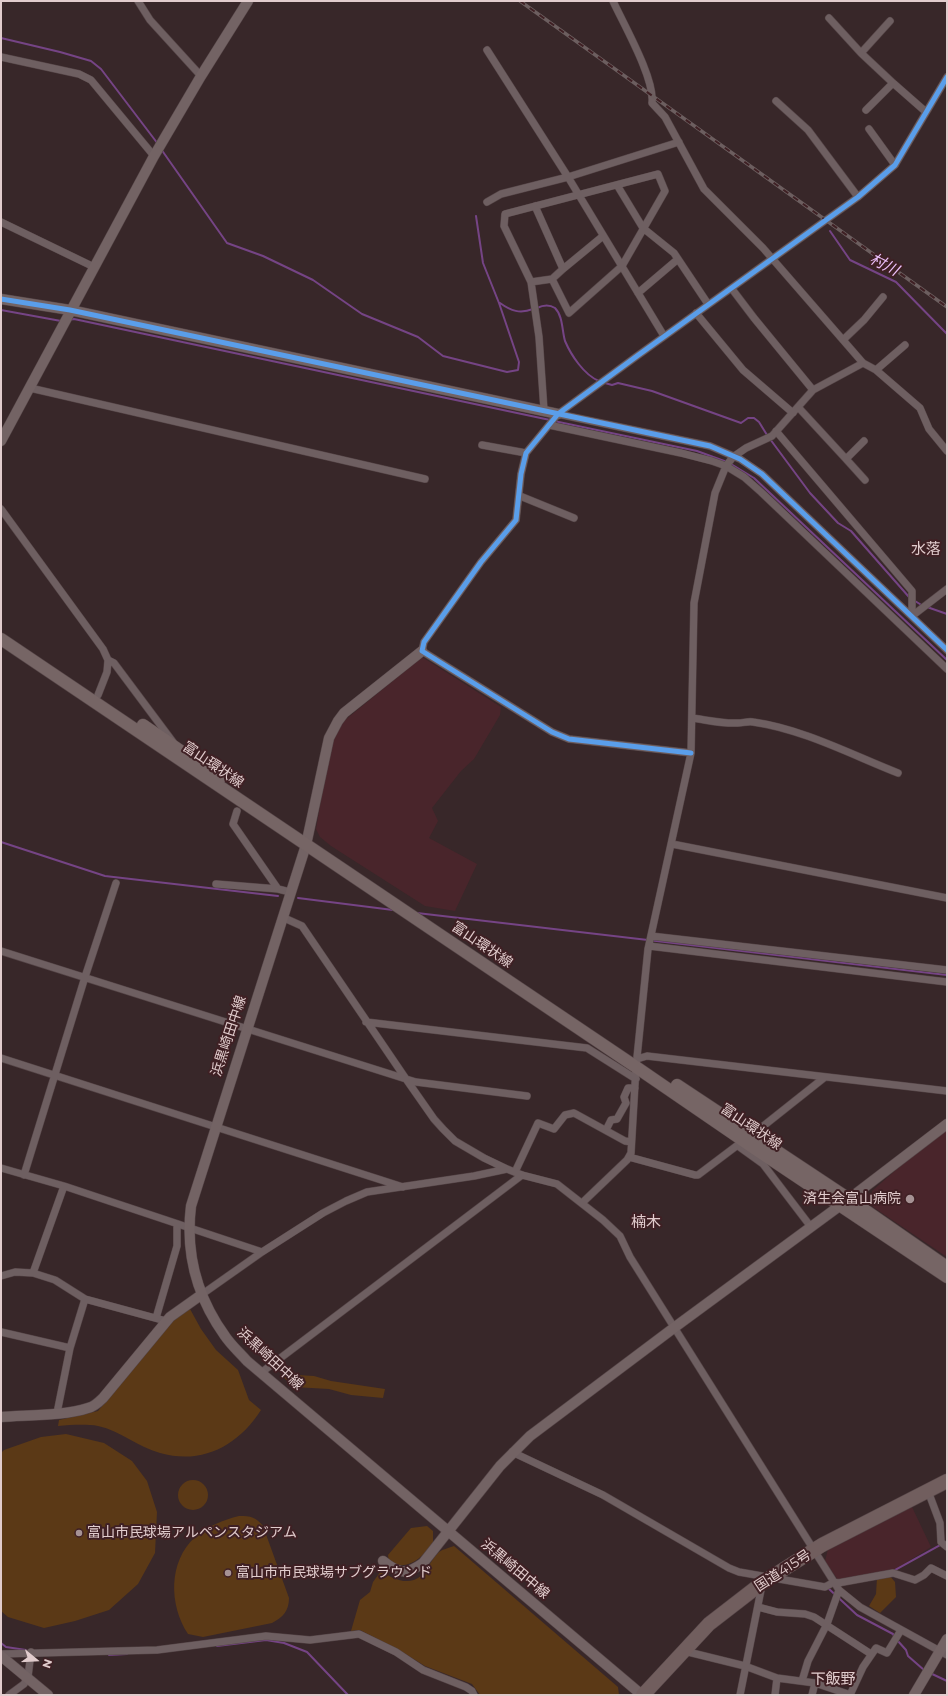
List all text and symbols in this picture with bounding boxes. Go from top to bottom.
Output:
water label: 村川 [867,250,901,280]
district label: 水落 [911,541,941,559]
street label: 富山環状線 [179,738,247,792]
street label: 富山環状線 [448,918,516,972]
street label: 浜黒崎田中線 [208,993,250,1079]
street label: 富山環状線 [717,1100,785,1154]
place label: 済生会富山病院 [803,1191,901,1207]
marker: 済生会富山病院 [904,1193,916,1205]
district label: 楠木 [631,1214,661,1232]
street label: 浜黒崎田中線 [234,1324,306,1394]
place label: 富山市民球場アルペンスタジアム [87,1525,297,1541]
marker: 富山市民球場アルペンスタジアム [74,1528,84,1538]
street label: 浜黒崎田中線 [477,1536,553,1602]
street label: 国道415号 [752,1547,814,1595]
place label: 富山市市民球場サブグラウンド [236,1565,432,1581]
marker: 富山市市民球場サブグラウンド [223,1568,233,1578]
north arrow [16,1640,56,1680]
text: N [39,1657,55,1670]
district label: 下飯野 [811,1671,855,1689]

